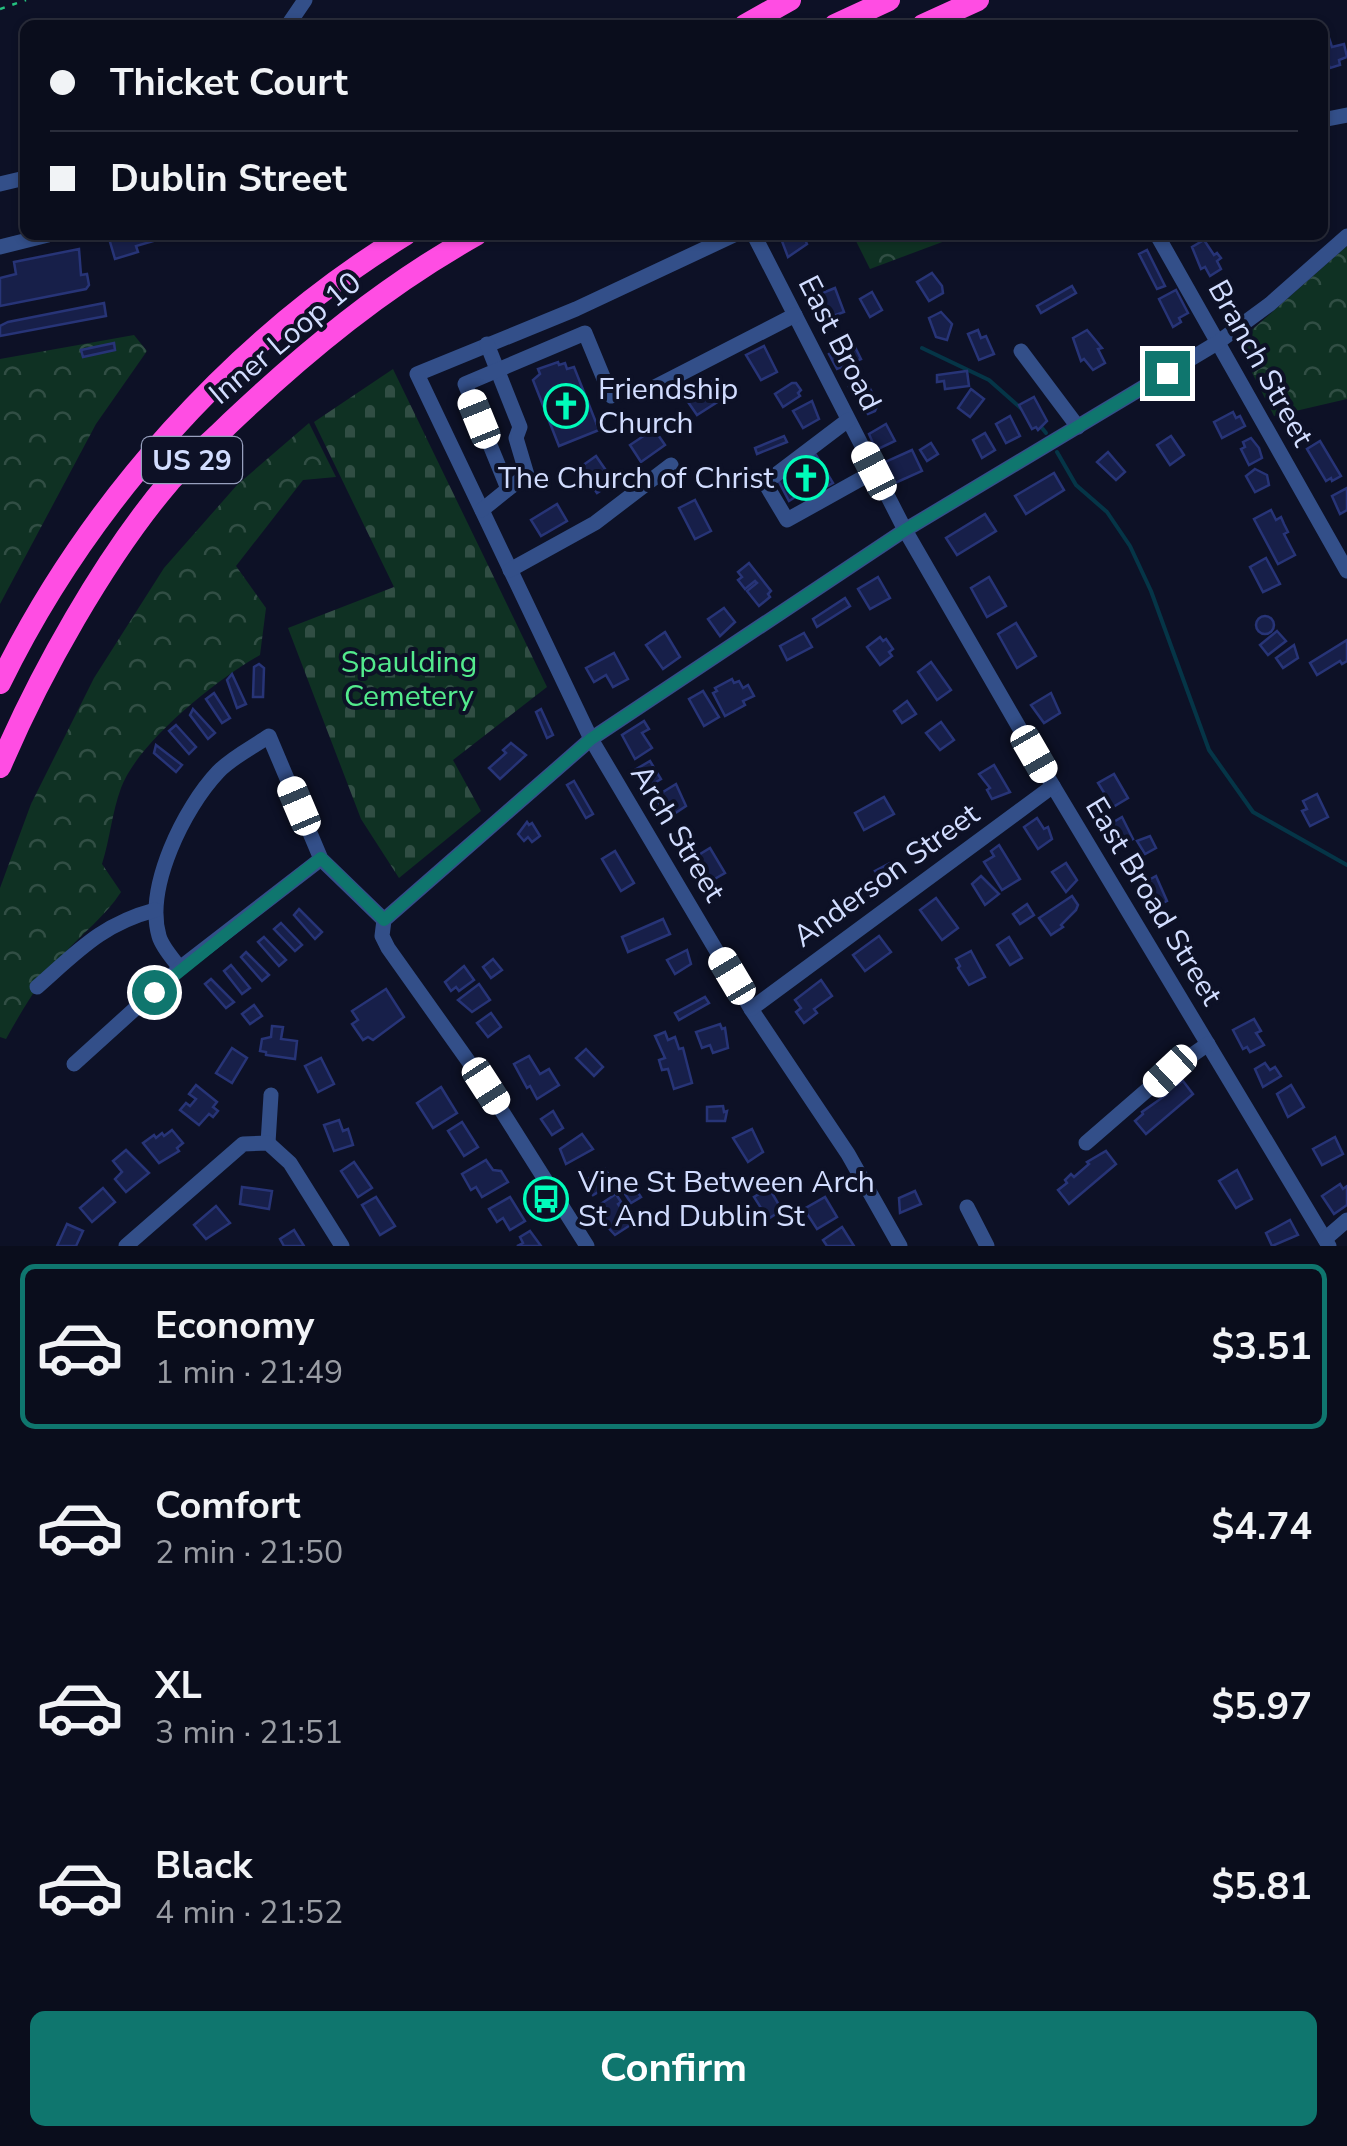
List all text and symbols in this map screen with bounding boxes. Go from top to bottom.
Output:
text: Thicket Court [110,57,348,108]
text: Dublin Street [110,153,347,204]
street label: Inner Loop 10 [201,263,370,414]
street label: East Broad [788,269,891,418]
street label: Branch Street [1198,273,1323,454]
route end [1145,351,1190,396]
place label: Friendship Church [598,369,738,444]
church icon: Friendship Church [543,383,589,429]
car [454,386,504,452]
road number: US 29 [142,437,242,483]
car [847,437,901,505]
church icon: The Church of Christ [783,455,829,501]
place label: The Church of Christ [498,458,774,499]
park label: Spaulding Cemetery [341,642,477,717]
car [1006,721,1062,787]
street label: Arch Street [621,757,735,910]
car [273,773,325,839]
street label: East Broad Street [1075,790,1232,1013]
street label: Anderson Street [785,794,988,957]
car [704,943,760,1009]
route start [132,970,177,1015]
car [1138,1040,1202,1102]
car [457,1053,515,1119]
place label: Vine St Between Arch St And Dublin St [577,1162,875,1237]
bus stop icon: Vine St Between Arch St And Dublin St [523,1176,569,1222]
text: Economy [155,1300,314,1351]
icon: car [35,1302,125,1392]
text: $3.51 [1211,1321,1312,1372]
text: 1 min · 21:49 [155,1351,343,1394]
text: Comfort [155,1480,300,1531]
icon: car [35,1482,125,1572]
text: $4.74 [1211,1501,1312,1552]
text: 2 min · 21:50 [155,1531,343,1574]
text: XL [155,1660,202,1711]
icon: car [35,1662,125,1752]
text: $5.97 [1211,1681,1312,1732]
text: 3 min · 21:51 [155,1711,343,1754]
text: Black [155,1840,252,1891]
icon: car [35,1842,125,1932]
text: $5.81 [1211,1861,1312,1912]
text: 4 min · 21:52 [155,1891,343,1934]
button: Confirm [30,2011,1317,2126]

